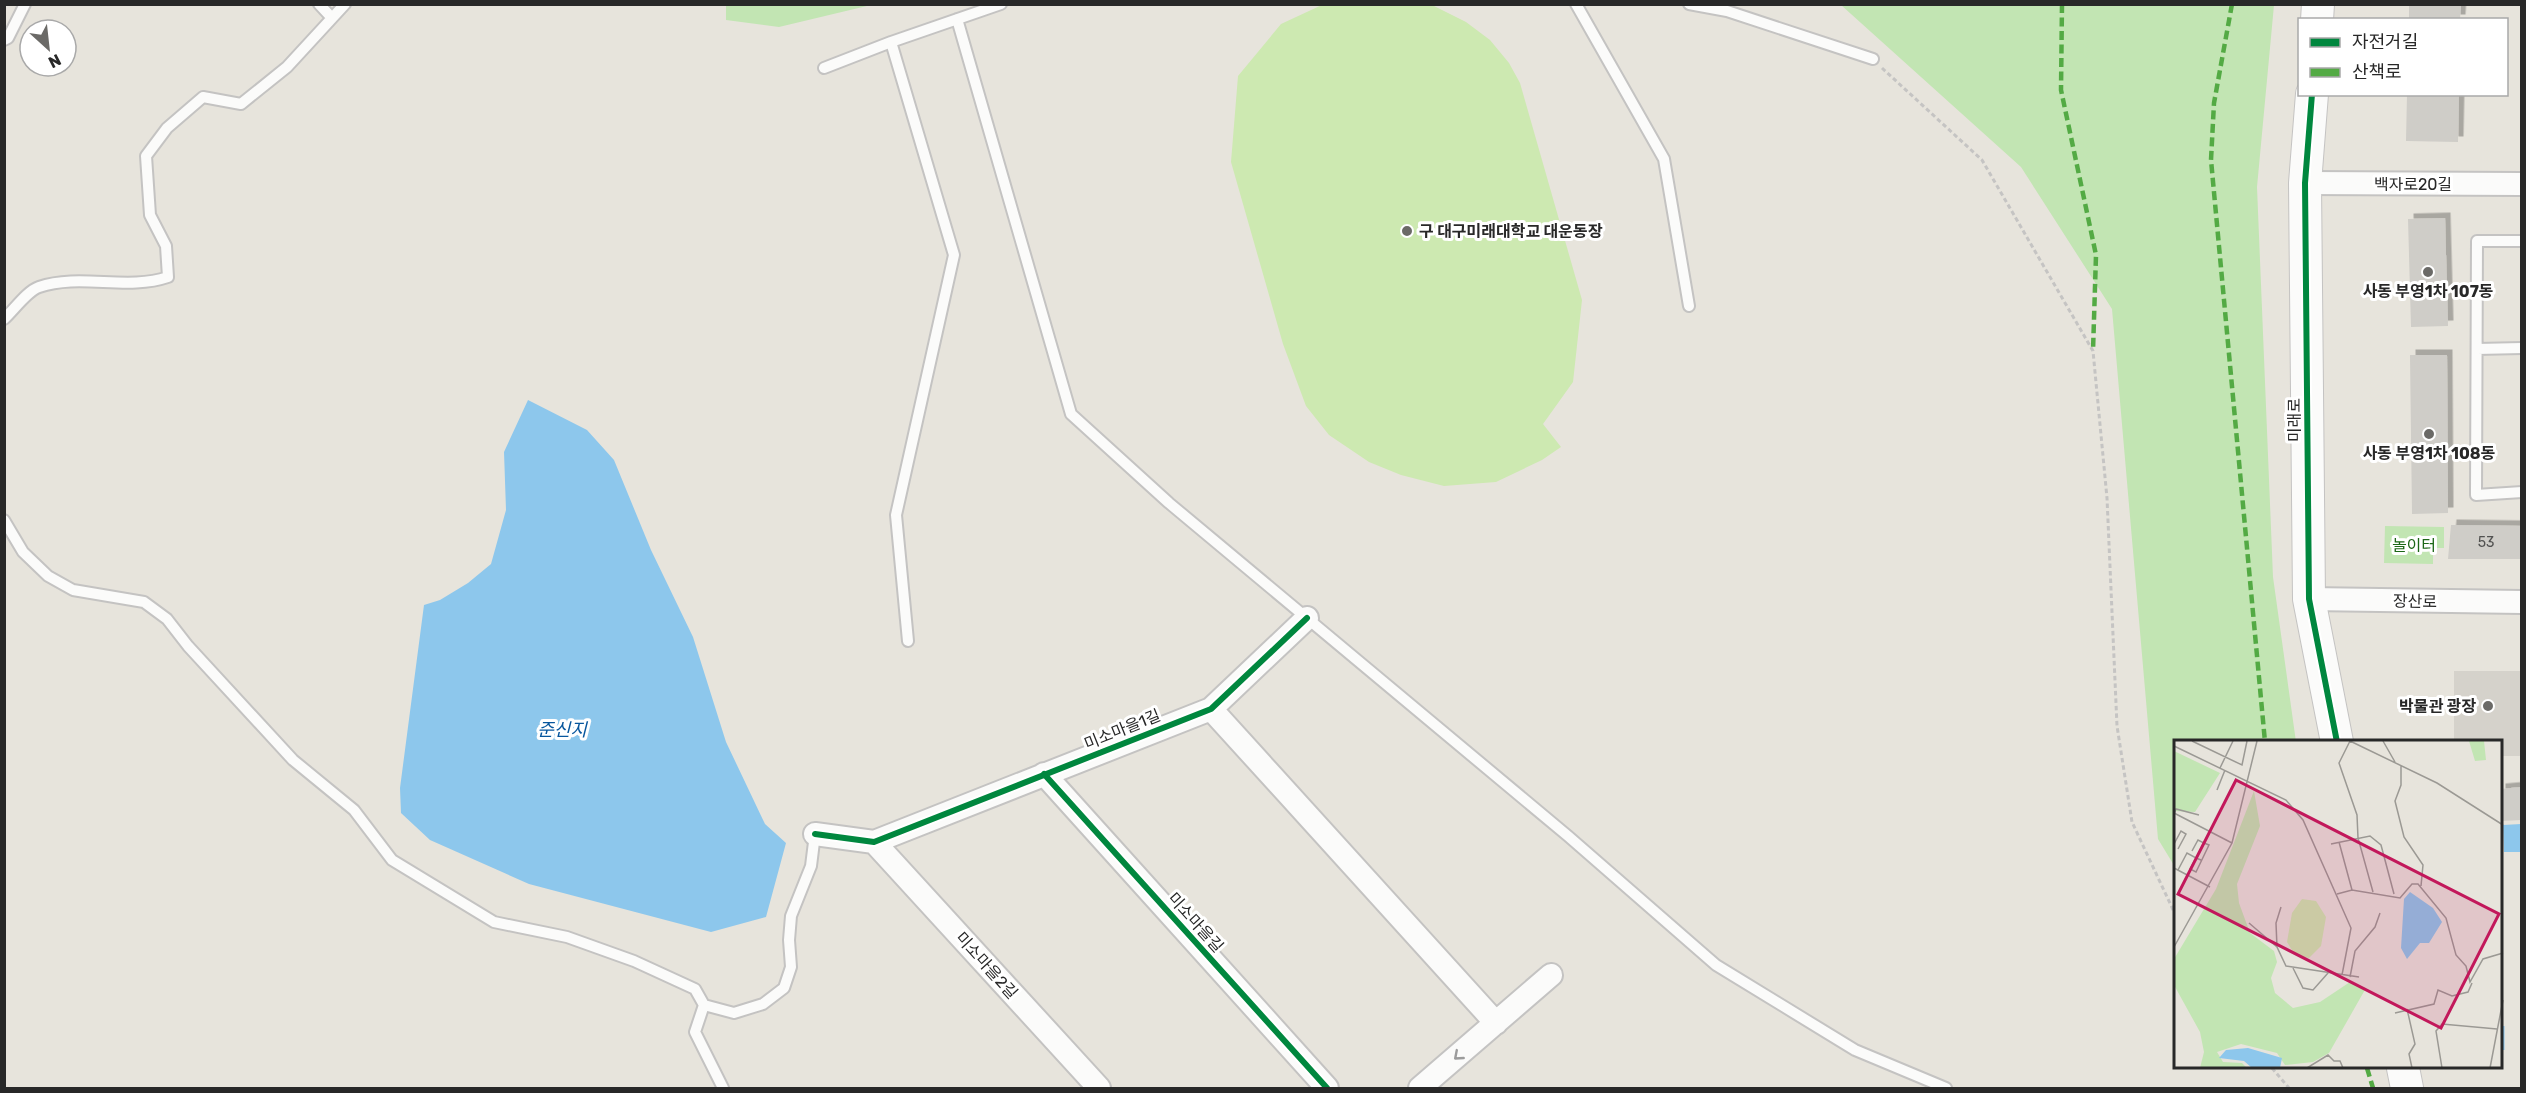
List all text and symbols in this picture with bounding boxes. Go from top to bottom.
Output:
north arrow [18,18,78,78]
legend [2298,18,2508,96]
text: 자전거길 [2352,31,2418,53]
text: N [45,50,64,72]
text: 산책로 [2352,61,2402,83]
street label: 백자로20길 [2374,175,2452,194]
place label: 구 대구미래대학교 대운동장 [1419,222,1603,241]
marker: 구 대구미래대학교 대운동장 [1400,224,1414,238]
marker: 사동 부영1차 107동 [2421,265,2435,279]
place label: 사동 부영1차 107동 [2362,282,2494,301]
street label: 미래로 [2285,398,2304,442]
marker: 사동 부영1차 108동 [2422,427,2436,441]
place label: 사동 부영1차 108동 [2363,444,2495,463]
house number: 53 [2478,534,2494,551]
park label: 놀이터 [2392,536,2436,555]
street label: 장산로 [2393,592,2438,611]
place label: 박물관 광장 [2399,697,2476,716]
marker: 박물관 광장 [2481,699,2495,713]
street label: 미소마을1길 [1081,706,1163,753]
water label: 준신지 [537,719,588,741]
inset map [2174,740,2502,1069]
street label: 미소마을길 [1164,889,1227,956]
street label: 미소마을2길 [952,928,1021,1003]
one-way arrow [1454,1048,1465,1059]

